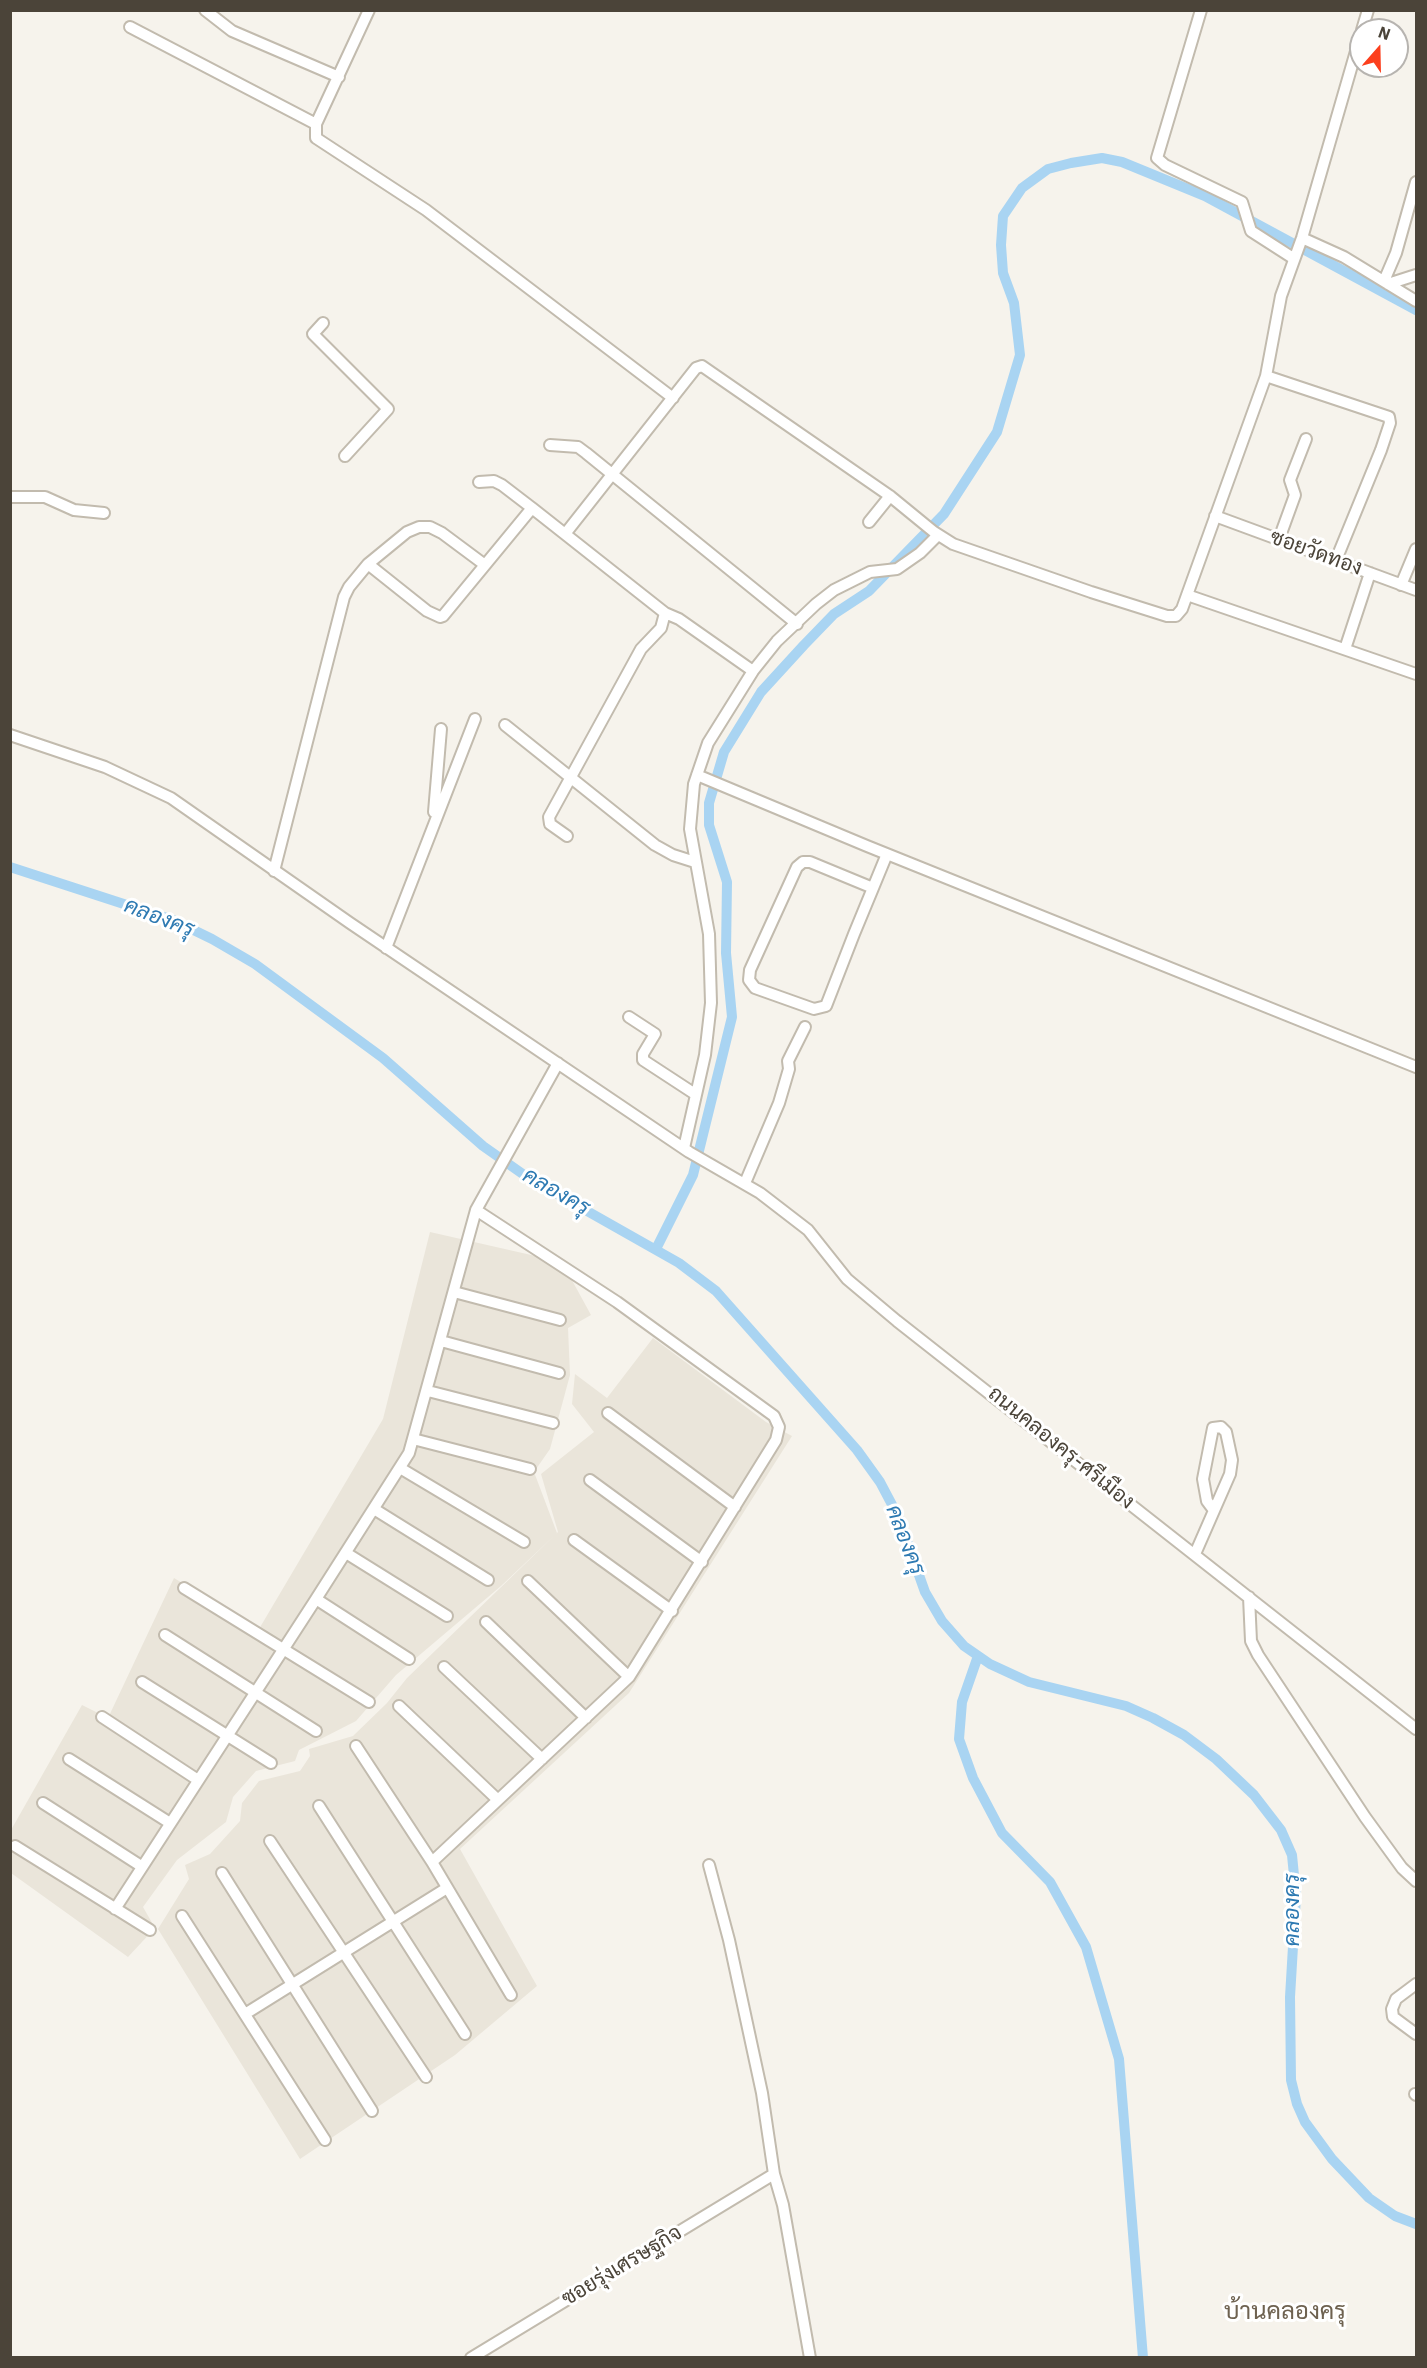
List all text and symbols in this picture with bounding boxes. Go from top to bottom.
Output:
north arrow [1349,18,1409,78]
text: N [1376,22,1393,44]
street label: ซอยวัดทอง [1267,525,1365,581]
water label: คลองครุ [120,893,198,943]
water label: คลองครุ [518,1162,594,1222]
street label: ถนนคลองครุ-ศรีเมือง [983,1381,1139,1515]
water label: คลองครุ [880,1501,930,1579]
water label: คลองครุ [1280,1874,1306,1946]
street label: ซอยรุ่งเศรษฐกิจ [557,2220,687,2312]
district label: บ้านคลองครุ [1224,2298,1346,2326]

